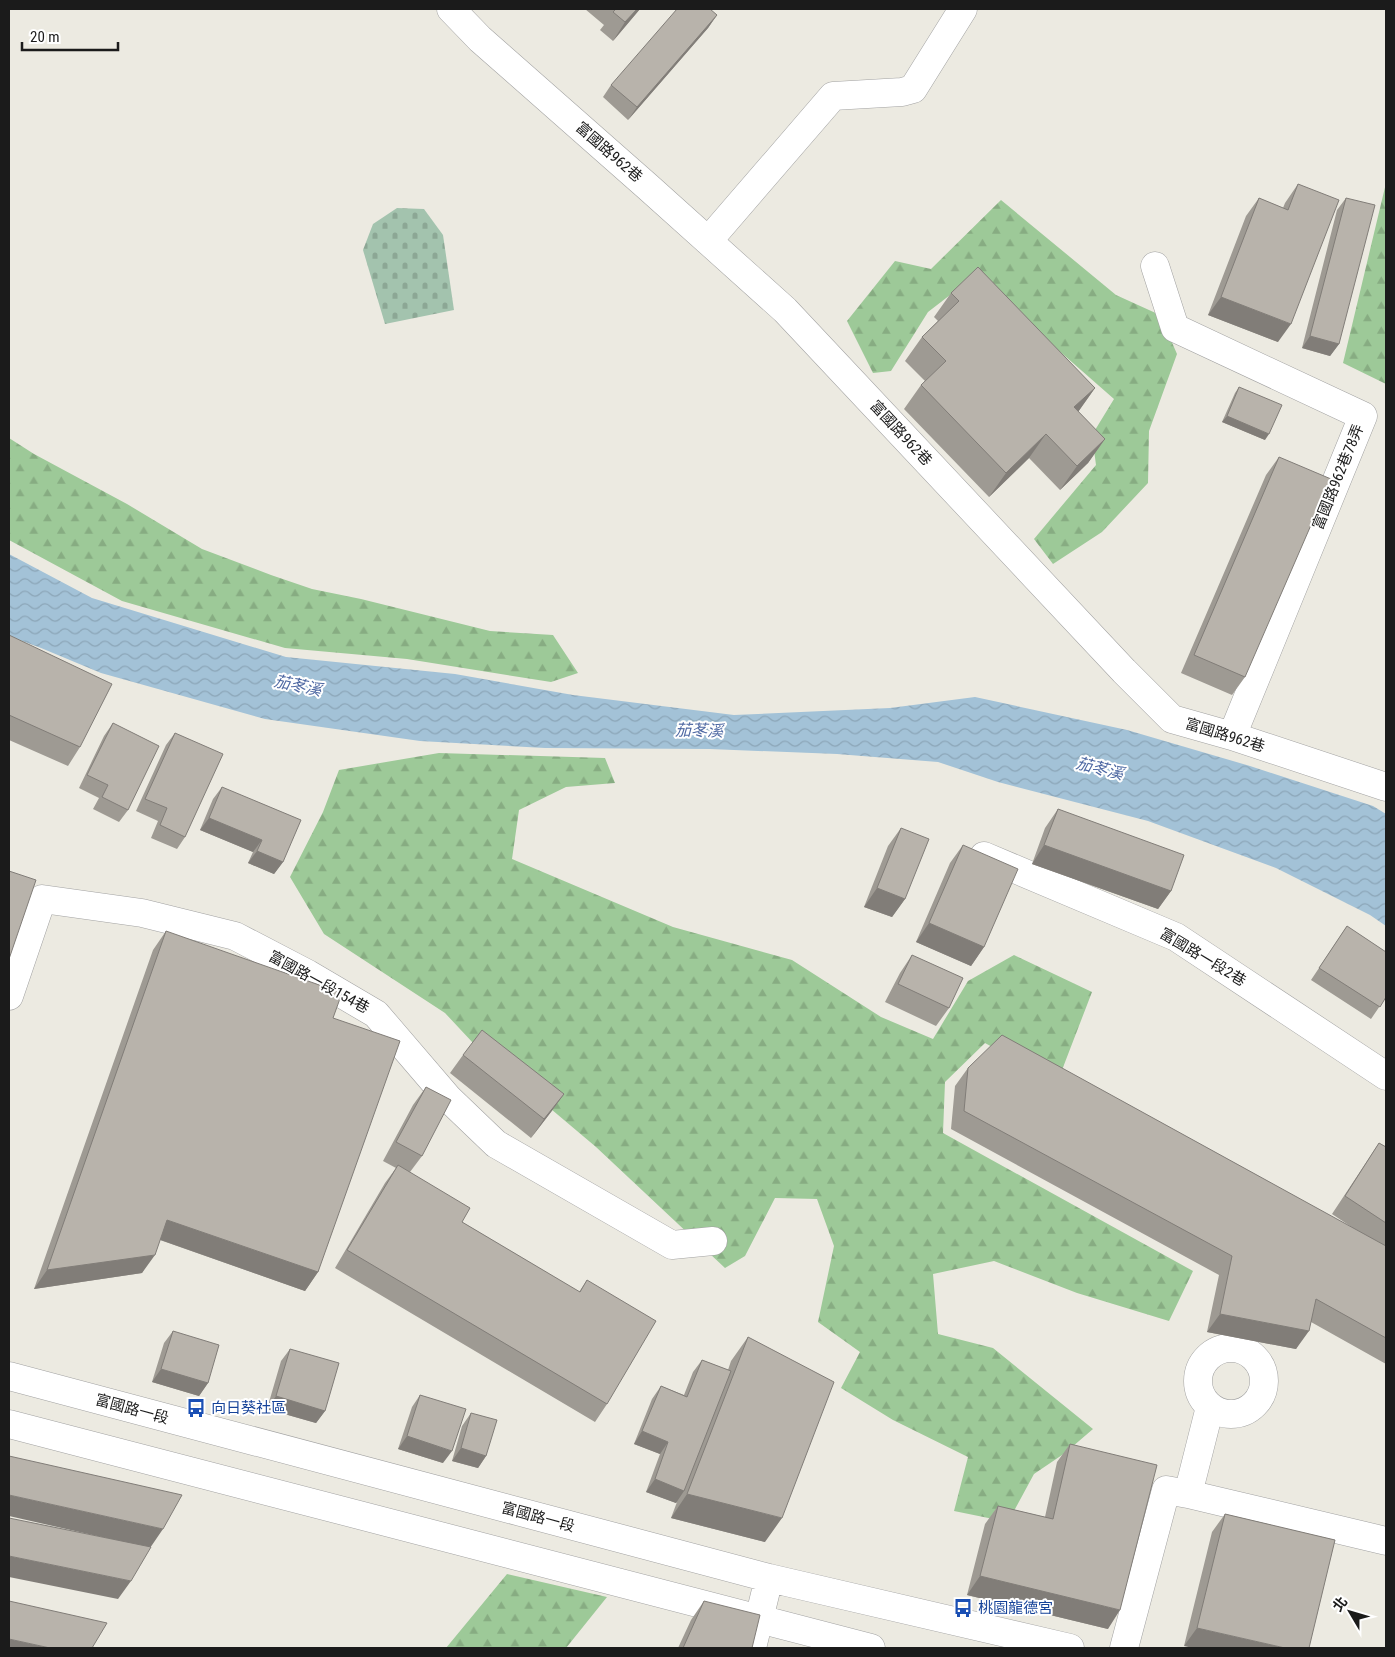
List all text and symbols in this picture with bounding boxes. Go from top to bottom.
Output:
scale bar [22,20,119,52]
text: 20 m [30,28,60,46]
street label: 富國路962巷 [572,118,646,186]
street label: 富國路962巷 [866,397,936,469]
street label: 富國路962巷78弄 [1309,422,1367,532]
water label: 茄苳溪 [272,671,325,700]
street label: 富國路962巷 [1183,714,1267,756]
water label: 茄苳溪 [675,721,725,740]
water label: 茄苳溪 [1074,753,1127,784]
street label: 富國路一段2巷 [1157,924,1249,990]
street label: 富國路一段154巷 [266,947,372,1017]
street label: 富國路一段 [93,1391,171,1427]
bus stop icon: 向日葵社區 [185,1397,207,1419]
place label: 向日葵社區 [211,1399,286,1417]
street label: 富國路一段 [499,1499,577,1535]
north arrow [1325,1587,1375,1637]
text: 北 [1329,1594,1350,1614]
bus stop icon: 桃園龍德宮 [952,1597,974,1619]
place label: 桃園龍德宮 [978,1599,1053,1617]

